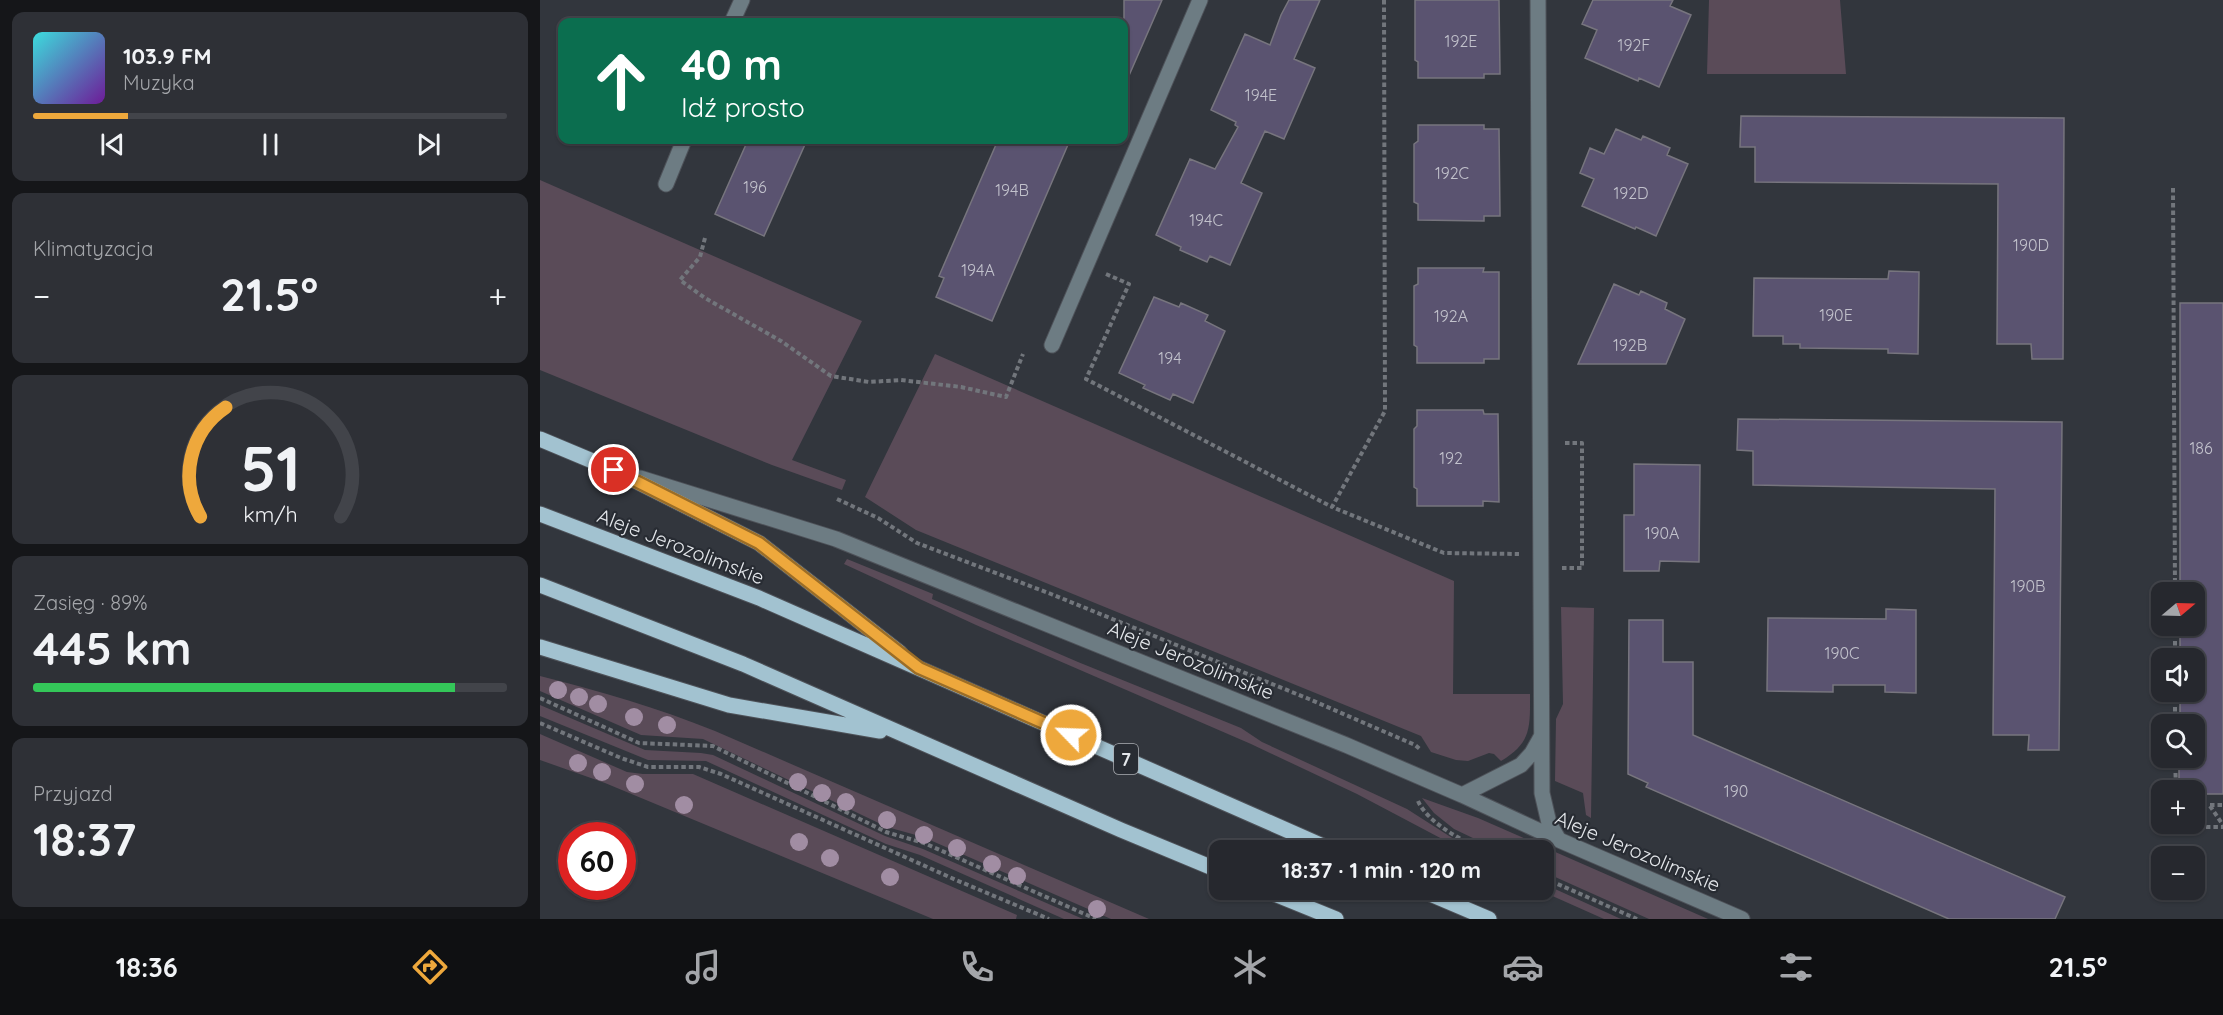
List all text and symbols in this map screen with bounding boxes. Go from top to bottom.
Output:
house number: 192E [1445,31,1477,51]
house number: 192F [1618,35,1650,55]
text: 40 m [681,38,782,91]
text: 103.9 FM [123,42,211,70]
icon: ahead [582,42,660,120]
text: Muzyka [123,70,195,95]
house number: 194E [1245,85,1277,105]
text: Idź prosto [681,90,805,124]
icon: previous [96,128,129,161]
icon: pause [254,128,287,161]
icon: next [412,128,445,161]
house number: 192C [1435,163,1469,183]
house number: 196 [743,177,767,197]
house number: 194B [995,180,1029,200]
house number: 192D [1613,183,1649,203]
house number: 194C [1189,210,1223,230]
house number: 190D [2013,235,2049,255]
text: Klimatyzacja [33,236,153,261]
house number: 194A [961,260,995,280]
text: 21.5° [220,266,318,322]
text: − [33,275,50,316]
text: + [488,275,507,316]
house number: 190E [1819,305,1853,325]
house number: 192A [1434,306,1468,326]
house number: 192B [1613,335,1647,355]
house number: 194 [1158,348,1182,368]
text: 51 [240,429,300,507]
house number: 186 [2189,438,2213,458]
pin [588,444,639,495]
house number: 192 [1439,448,1463,468]
icon: arrive [597,453,630,486]
text: km/h [243,501,297,527]
street label: Aleje Jerozolimskie [594,503,768,589]
house number: 190A [1645,523,1679,543]
house number: 190B [2011,576,2045,596]
north arrow [2151,582,2205,636]
map controls [2151,582,2205,900]
text: Zasięg · 89% [33,590,148,615]
street label: Aleje Jerozolimskie [1104,615,1278,705]
text: 445 km [33,620,192,676]
house number: 190C [1825,643,1859,663]
button: sound [2151,648,2205,702]
position arrow [1039,703,1103,767]
button: search [2151,714,2205,768]
road number: 7 [1114,744,1138,774]
button: + [2151,780,2205,834]
text: Przyjazd [33,781,113,806]
house number: 190 [1724,781,1748,801]
street label: Aleje Jerozolimskie [1552,805,1724,897]
text: 18:37 [33,811,136,867]
speed limit sign: 60 [558,822,636,900]
button: − [2151,846,2205,900]
text: 18:37 · 1 min · 120 m [1282,856,1481,884]
icon: directions [409,946,451,988]
icon: music [682,946,724,988]
icon: phone [956,946,998,988]
icon: climate [1229,946,1271,988]
icon: car [1502,946,1544,988]
icon: filters [1775,946,1817,988]
text: 18:36 [116,950,178,984]
text: 21.5° [2049,950,2107,984]

